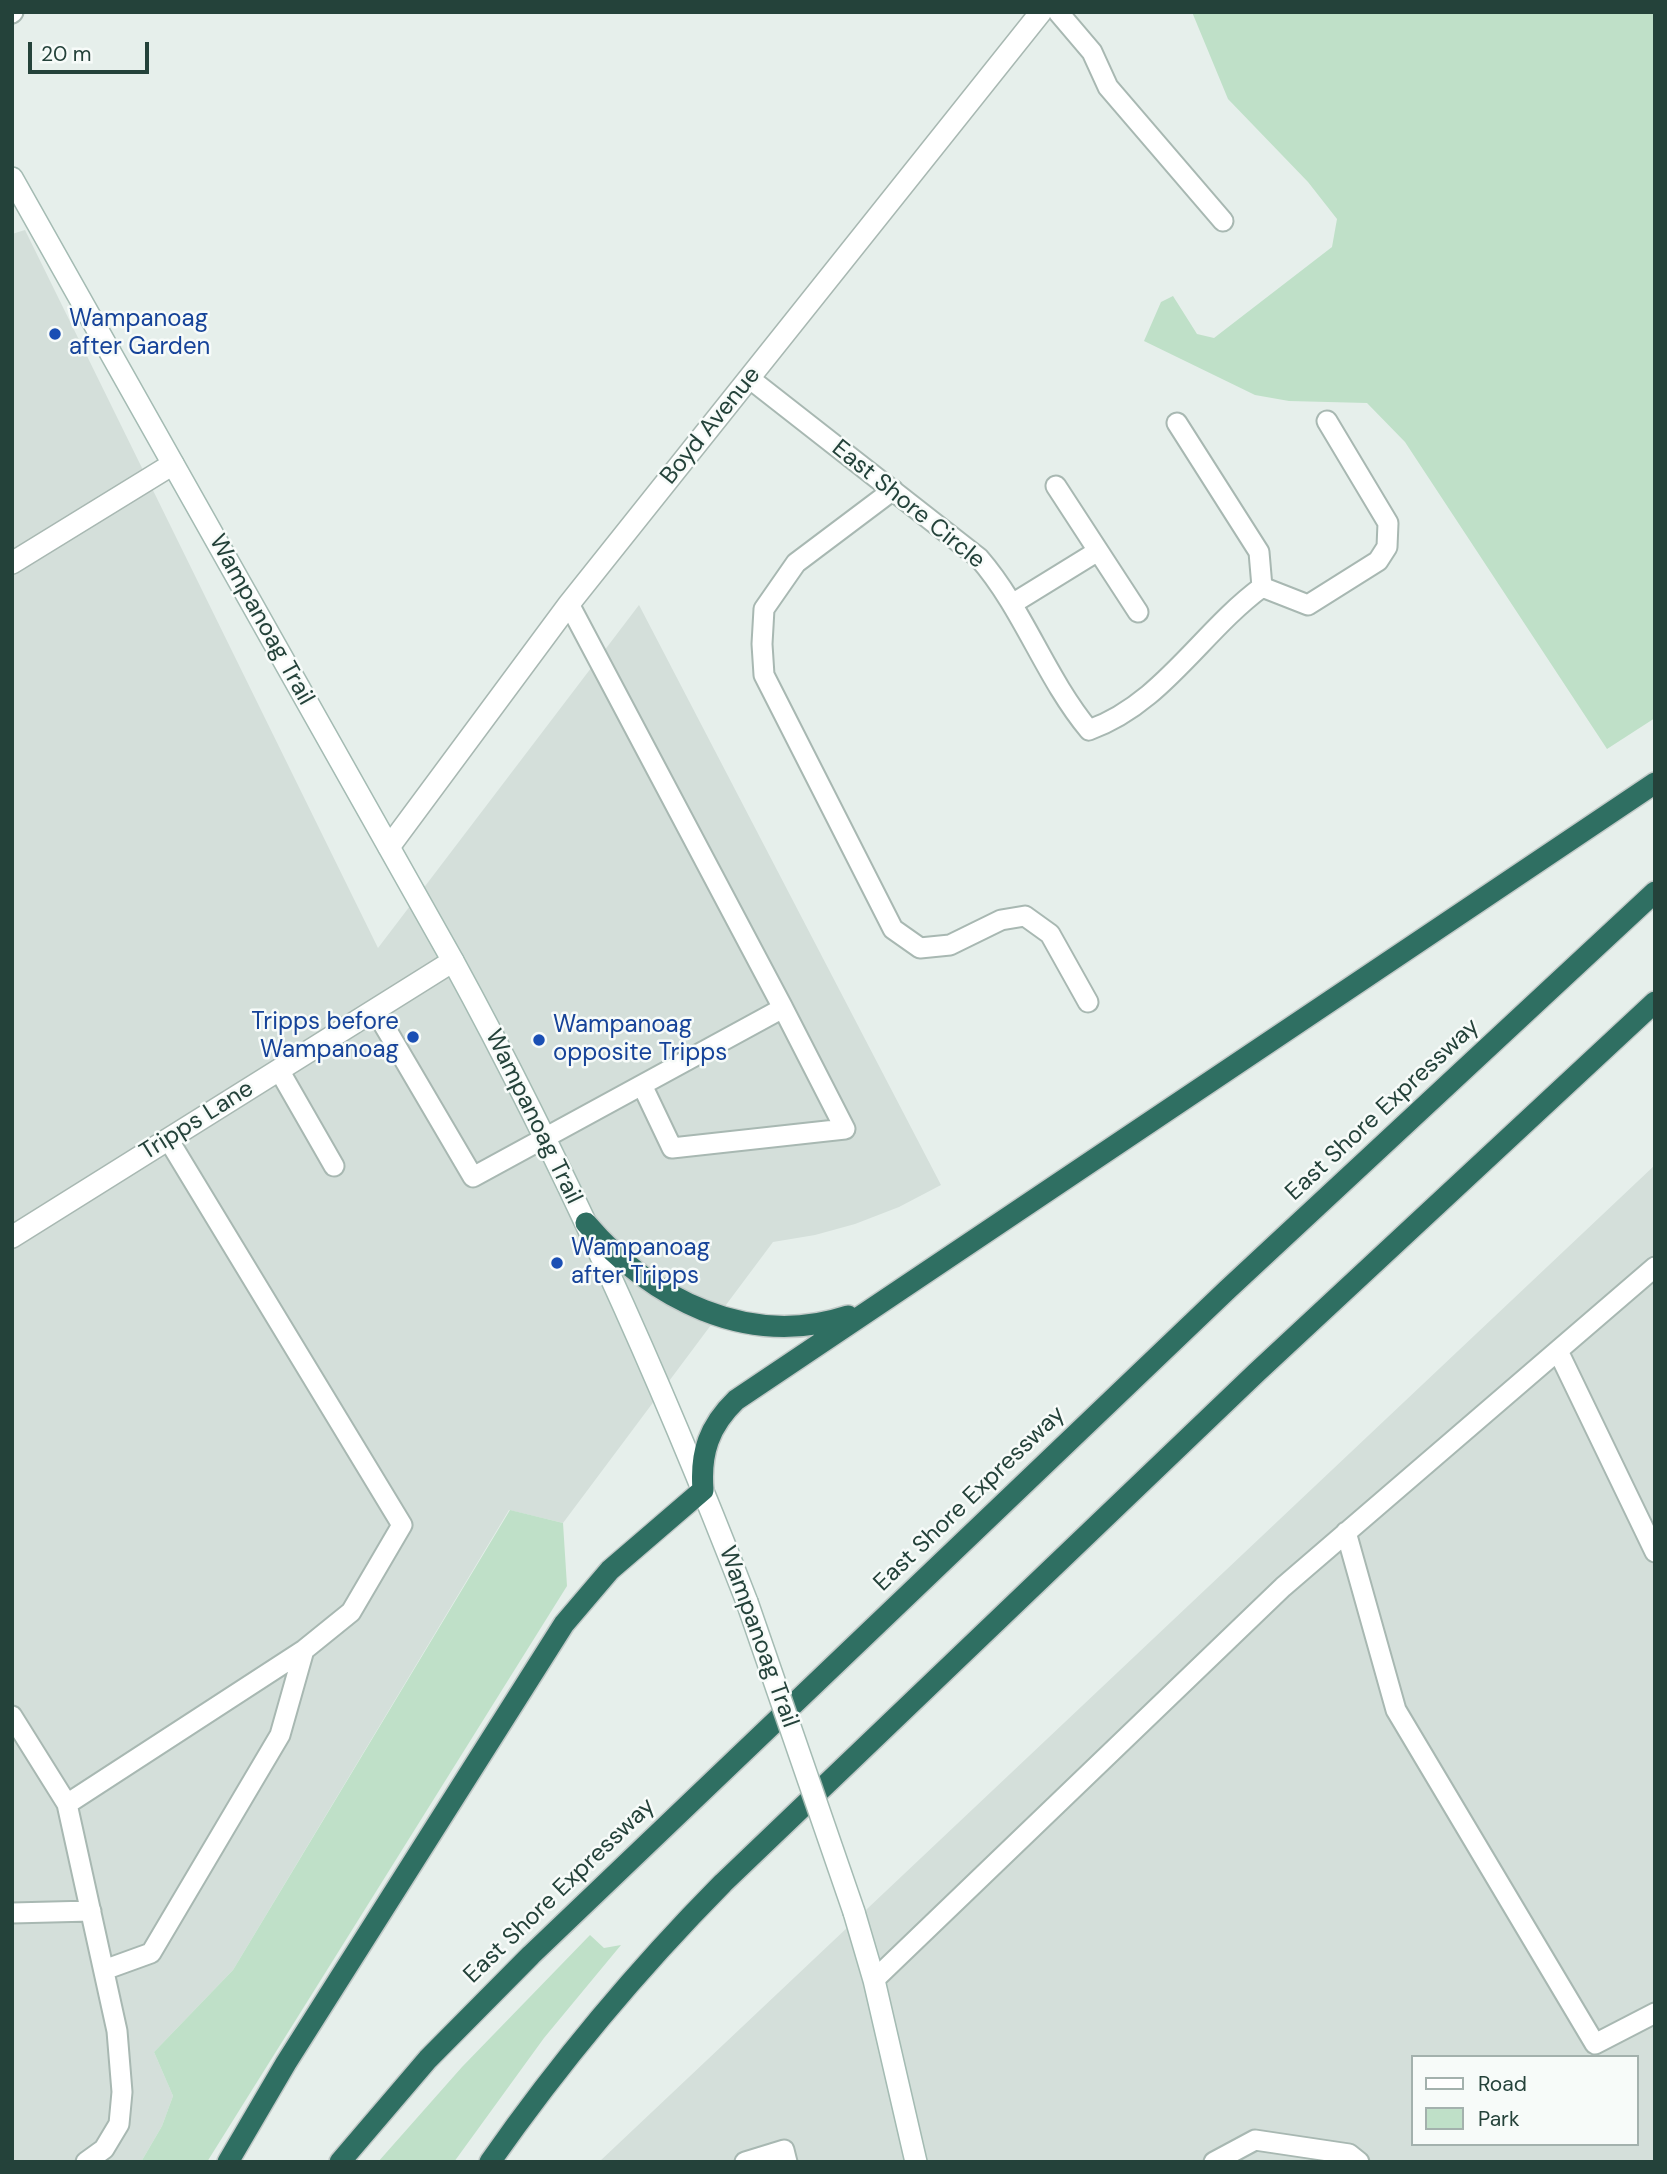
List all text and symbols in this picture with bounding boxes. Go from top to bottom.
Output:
scale bar [32,28,152,72]
text: 20 m [41,40,92,68]
place label: Wampanoag after Garden [69,306,210,362]
marker: Wampanoag after Garden [47,326,63,342]
street label: Boyd Avenue [655,361,767,491]
street label: East Shore Circle [826,435,990,575]
street label: Wampanoag Trail [202,530,320,710]
place label: Tripps before Wampanoag [251,1009,399,1065]
place label: Wampanoag opposite Tripps [553,1012,727,1068]
street label: East Shore Expressway [1280,1013,1486,1207]
street label: Wampanoag Trail [478,1025,588,1209]
marker: Tripps before Wampanoag [405,1029,421,1045]
marker: Wampanoag opposite Tripps [531,1032,547,1048]
street label: Tripps Lane [135,1075,259,1167]
place label: Wampanoag after Tripps [571,1235,710,1291]
marker: Wampanoag after Tripps [549,1255,565,1271]
street label: East Shore Expressway [868,1400,1072,1598]
street label: Wampanoag Trail [712,1543,804,1731]
street label: East Shore Expressway [458,1792,662,1990]
legend [1412,2055,1639,2146]
text: Road [1478,2070,1527,2098]
text: Park [1478,2105,1519,2133]

